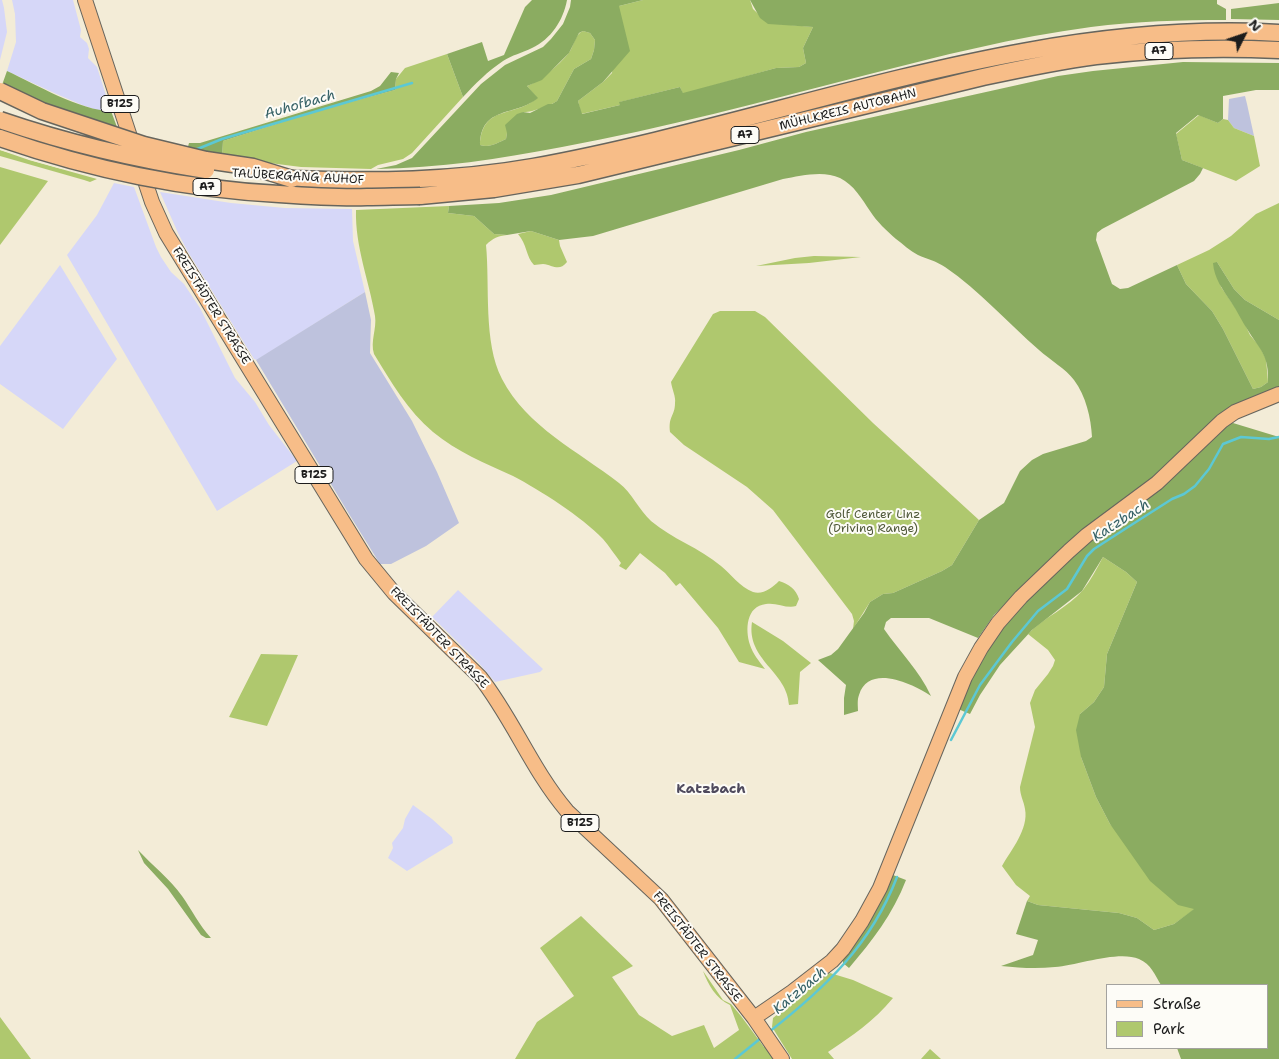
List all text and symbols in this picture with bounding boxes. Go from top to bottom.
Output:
north arrow [1219,10,1269,60]
text: N [1245,15,1266,35]
road number: A7 [1145,42,1173,59]
street label: MÜHLKREIS AUTOBAHN [778,86,918,134]
water label: Auhofbach [263,87,337,123]
road number: B125 [101,96,139,112]
road number: A7 [731,126,759,144]
street label: TALÜBERGANG AUHOF [231,166,365,188]
road number: A7 [193,178,221,196]
street label: FREISTÄDTER STRASSE [169,245,253,367]
road number: B125 [295,466,333,484]
water label: Katzbach [1089,496,1153,546]
park label: Golf Center Linz (Driving Range) [826,508,920,536]
street label: FREISTÄDTER STRASSE [387,584,491,692]
district label: Katzbach [676,781,746,797]
road number: B125 [561,814,599,831]
street label: FREISTÄDTER STRASSE [650,889,744,1005]
water label: Katzbach [770,964,830,1018]
legend [1106,984,1269,1049]
text: Straße [1153,994,1201,1014]
text: Park [1153,1019,1185,1039]

